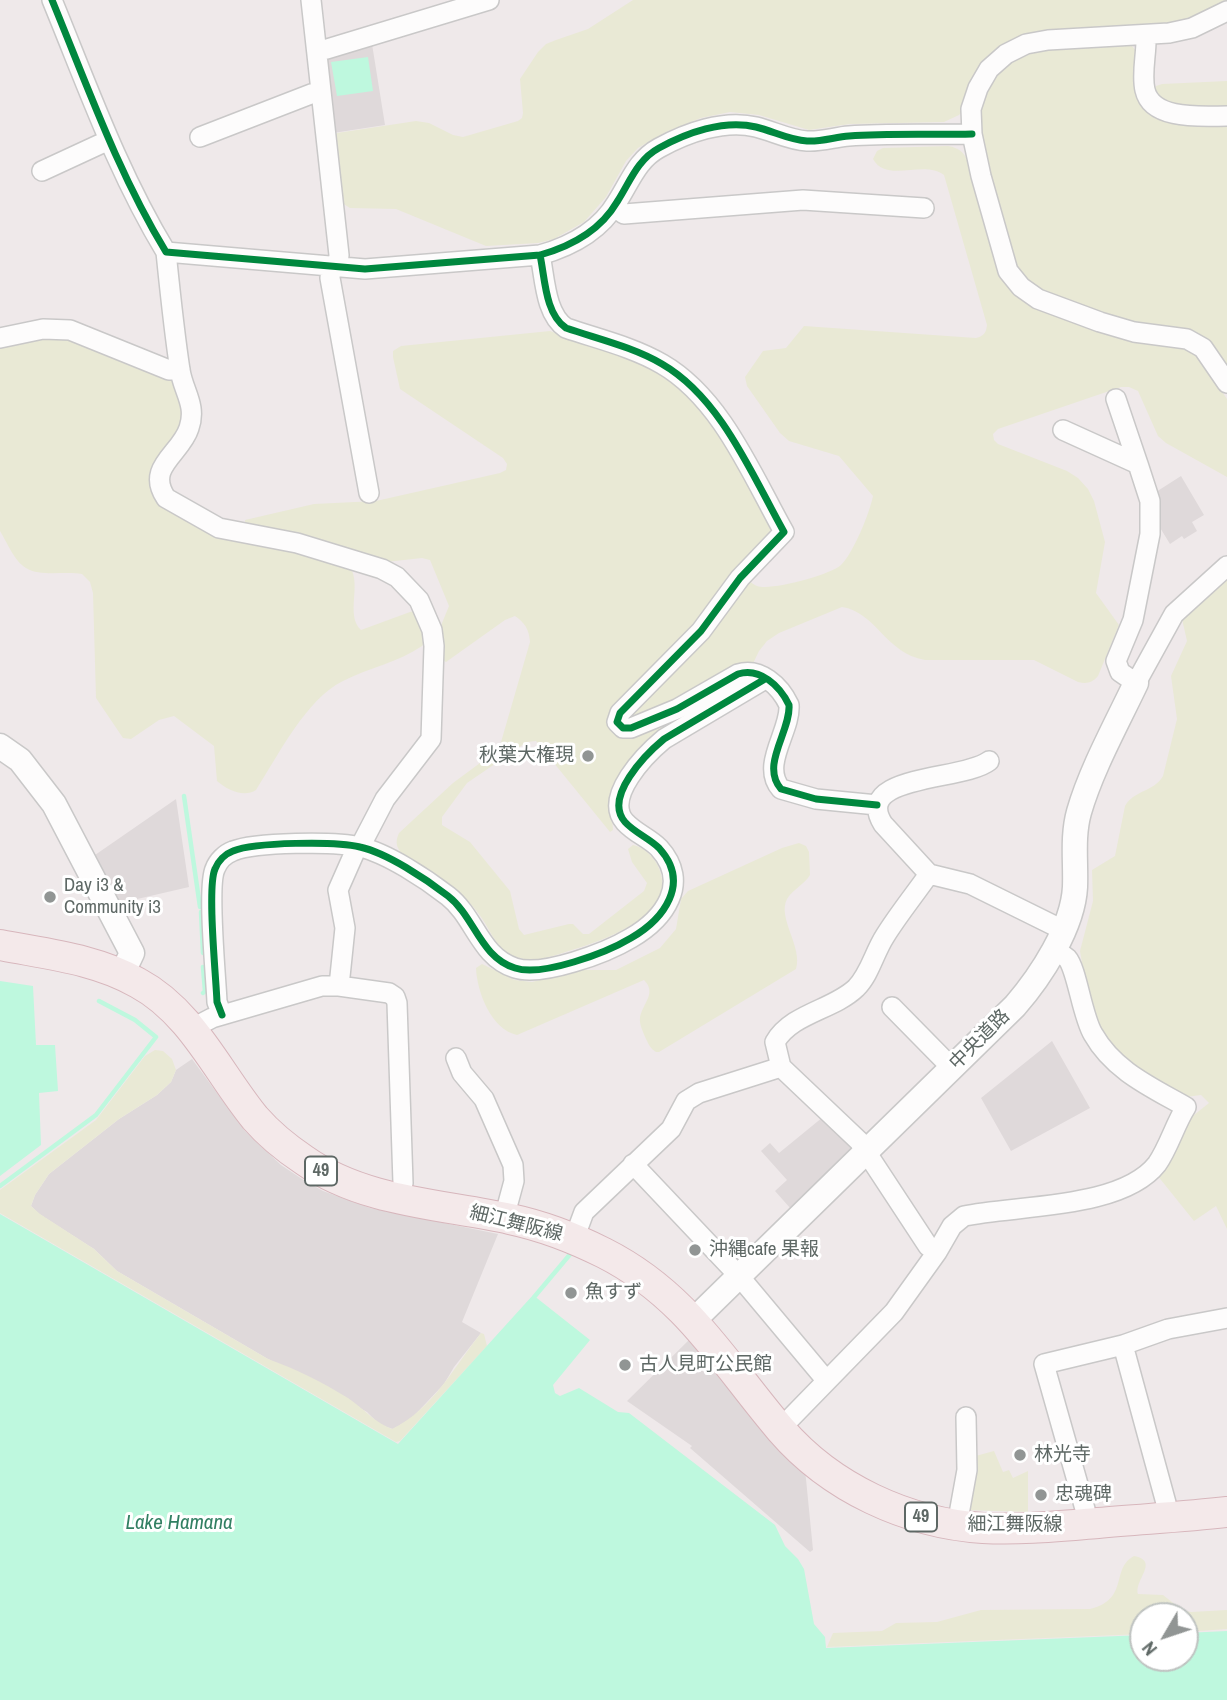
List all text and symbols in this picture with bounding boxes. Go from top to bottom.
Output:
place label: 秋葉大権現 [479,745,574,767]
marker: 秋葉大権現 [580,748,596,764]
place label: Day i3 & Community i3 [64,875,161,919]
marker: Day i3 & Community i3 [42,889,58,905]
street label: 中央道路 [945,1005,1015,1075]
road number: 49 [305,1156,337,1186]
street label: 細江舞阪線 [467,1201,565,1247]
place label: 沖縄cafe 果報 [709,1239,819,1261]
marker: 沖縄cafe 果報 [687,1242,703,1258]
place label: 魚すず [585,1282,642,1304]
marker: 魚すず [563,1285,579,1301]
place label: 古人見町公民館 [639,1354,772,1376]
marker: 古人見町公民館 [617,1357,633,1373]
place label: 林光寺 [1034,1444,1091,1466]
marker: 林光寺 [1012,1447,1028,1463]
place label: 忠魂碑 [1055,1484,1112,1506]
marker: 忠魂碑 [1033,1487,1049,1503]
road number: 49 [905,1502,937,1532]
water label: Lake Hamana [125,1510,233,1536]
street label: 細江舞阪線 [968,1514,1062,1536]
north arrow [1129,1602,1199,1672]
text: N [1136,1636,1163,1662]

